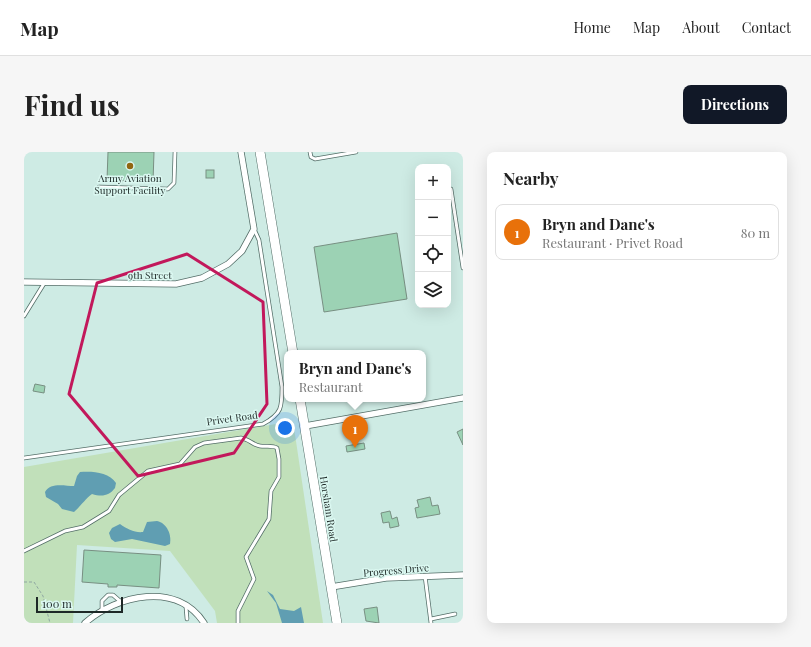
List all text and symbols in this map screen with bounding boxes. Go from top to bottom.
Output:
text: Map [20,15,59,41]
text: Home [573,18,611,37]
text: Map [633,18,660,37]
text: About [682,18,720,37]
text: Contact [742,18,791,37]
button: Directions [683,85,787,124]
text: Find us [24,86,120,123]
marker: Army Aviation Support Facility [125,161,135,171]
map controls [415,164,451,308]
button: + [415,164,451,200]
text: Nearby [503,167,558,189]
place label: Army Aviation Support Facility [94,171,166,197]
button: − [415,200,451,236]
text: Bryn and Dane's [542,214,655,234]
text: 1 [515,224,519,241]
text: 80 m [741,224,770,241]
text: Restaurant · Privet Road [542,234,683,251]
button: locate [415,236,451,272]
street label: 9th Street [128,268,172,282]
button: layers [415,272,451,308]
popup [284,350,426,402]
text: Bryn and Dane's [299,358,411,378]
text: Restaurant [299,378,363,395]
street label: Privet Road [205,407,259,429]
pin: 1 [342,415,368,448]
your location [275,418,295,438]
street label: Horsham Road [317,475,341,543]
street label: Progress Drive [362,560,430,580]
scale bar [36,595,123,614]
text: 100 m [42,596,72,611]

